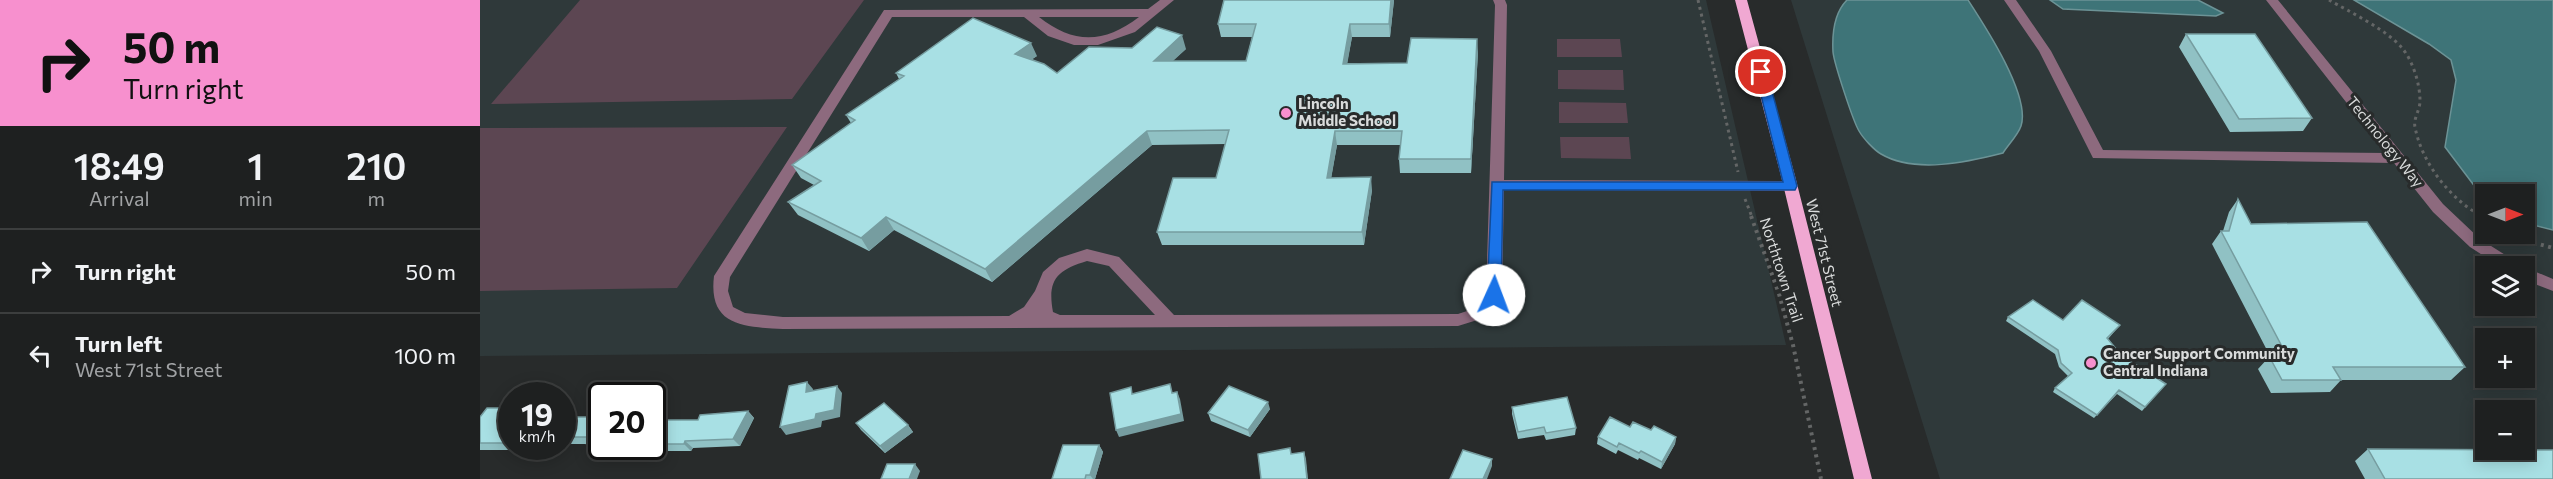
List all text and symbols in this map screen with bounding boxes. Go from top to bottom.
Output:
text: 50 m [123,20,220,72]
icon: right [24,24,102,102]
pin [1735,46,1786,97]
icon: arrive [1744,55,1777,88]
text: Turn right [123,72,243,105]
street label: Technology Way [2344,92,2428,191]
place label: Lincoln Middle School [1298,94,1396,129]
marker: Lincoln Middle School [1279,106,1293,120]
text: 18:49 [74,143,165,187]
text: 1 [248,143,264,187]
text: 210 [346,143,406,187]
north arrow [2475,184,2535,244]
map controls [2475,184,2535,460]
text: Arrival [89,186,150,210]
text: min [239,186,273,210]
text: m [368,186,385,210]
street label: West 71st Street [1803,197,1847,309]
street label: Northtown Trail [1757,215,1807,324]
icon: right [24,255,57,288]
button: layers [2475,256,2535,316]
text: Turn right [75,258,176,285]
text: 50 m [406,258,456,285]
position arrow [1462,263,1526,327]
button: + [2475,328,2535,388]
text: Turn left [75,330,162,357]
icon: left [24,339,57,372]
text: 100 m [394,342,456,369]
place label: Cancer Support Community Central Indiana [2103,344,2296,379]
marker: Cancer Support Community Central Indiana [2084,356,2098,370]
text: West 71st Street [75,357,222,381]
speed limit sign: 20 [588,382,666,460]
text: 19 [521,395,553,432]
button: − [2475,400,2535,460]
text: km/h [519,427,555,445]

